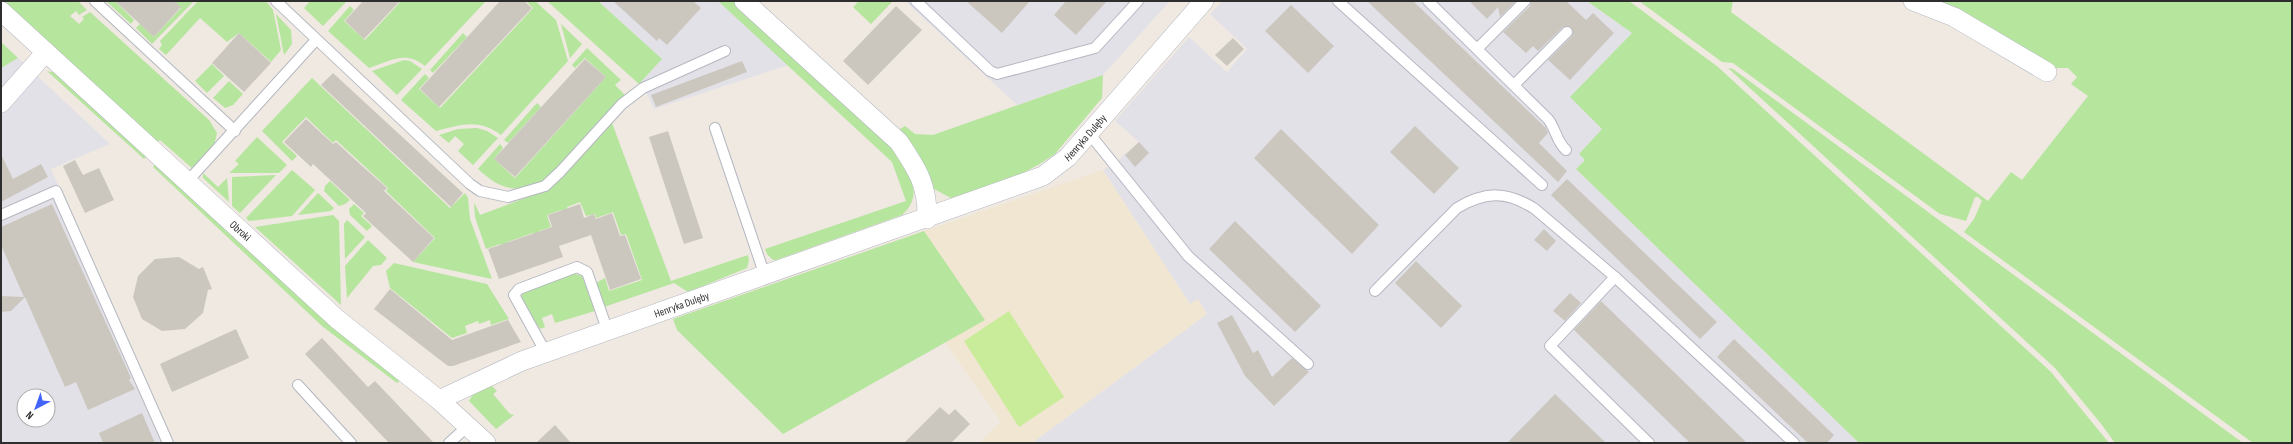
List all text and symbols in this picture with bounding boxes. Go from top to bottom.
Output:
street label: Henryka Dulęby [1062,111,1109,164]
street label: Obroki [227,218,254,243]
street label: Henryka Dulęby [652,288,712,320]
north arrow [16,388,56,428]
text: N [23,408,36,422]

